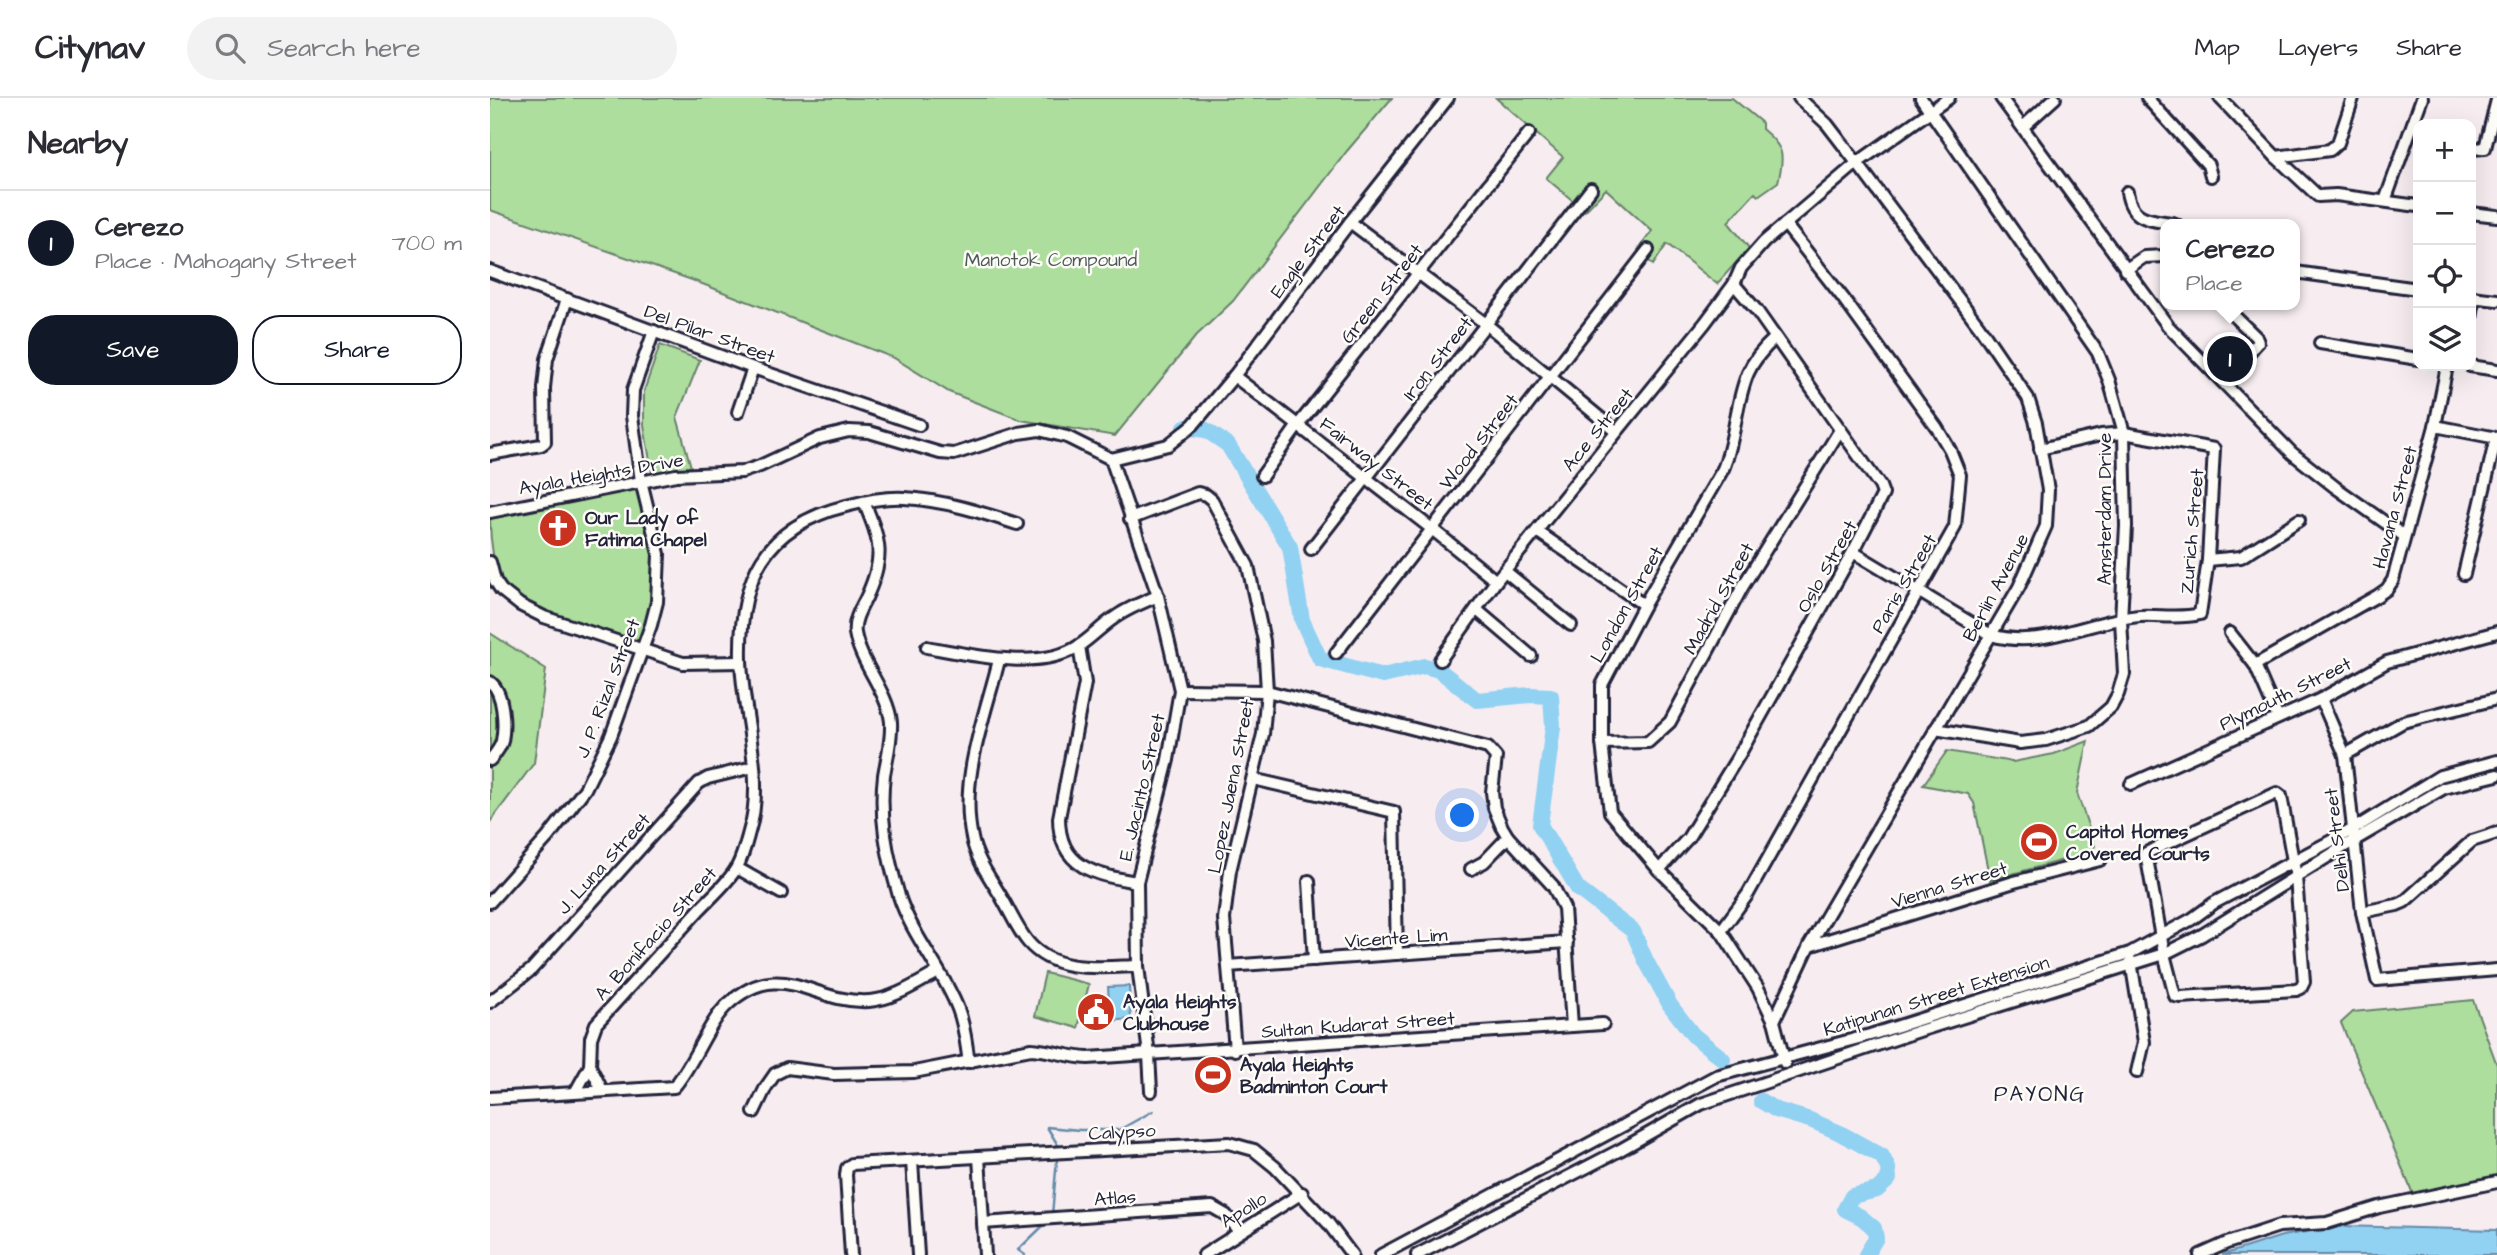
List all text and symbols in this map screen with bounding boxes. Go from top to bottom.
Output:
search box [187,17,677,80]
text: Citynav [35,25,145,71]
icon: search [211,29,249,67]
text: Search here [267,30,421,66]
text: Map [2195,31,2240,65]
text: Layers [2278,31,2358,65]
text: Share [2396,31,2462,65]
map controls [2413,119,2476,371]
button: + [2413,119,2476,182]
text: Nearby [28,123,128,165]
button: − [2413,182,2476,245]
street label: Eagle Street [1264,200,1353,305]
text: Cerezo [95,209,183,245]
popup [2160,219,2300,310]
text: 1 [50,227,52,259]
text: 700 m [392,227,462,259]
text: Cerezo [2186,231,2274,267]
street label: Green Street [1335,238,1430,349]
text: Place · Mahogany Street [95,245,357,277]
button: locate [2413,245,2476,308]
park label: Manotok Compound [965,247,1137,274]
text: Place [2186,267,2243,299]
street label: Del Pilar Street [640,298,779,371]
button: layers [2413,308,2476,371]
street label: Iron Street [1397,311,1480,407]
button: Save [28,315,238,385]
button: Share [252,315,462,385]
pin: 1 [2207,333,2253,385]
street label: Ace Street [1556,382,1641,478]
street label: Wood Street [1433,388,1525,496]
street label: Fairway Street [1313,411,1439,518]
street label: Amsterdam Drive [2092,433,2119,585]
street label: Havana Street [2366,443,2425,572]
street label: Ayala Heights Drive [517,447,686,503]
street label: Zurich Street [2174,467,2211,595]
place label: Our Lady of Fatima Chapel [585,505,707,554]
church icon: Our Lady of Fatima Chapel [537,507,579,549]
street label: Oslo Street [1791,515,1864,618]
street label: Paris Street [1865,529,1944,639]
street label: Berlin Avenue [1956,529,2036,647]
street label: Madrid Street [1677,537,1761,660]
street label: London Street [1584,541,1671,668]
street label: J. P. Rizal Street [569,615,648,762]
street label: Plymouth Street [2215,651,2357,739]
street label: Lopez Jaena Street [1201,696,1262,876]
street label: E. Jacinto Street [1112,711,1173,864]
street label: Delhi Street [2318,786,2357,893]
your location [1445,798,1479,832]
street label: J. Luna Street [551,807,657,921]
place label: Capitol Homes Covered Courts [2066,819,2210,868]
sports icon: Capitol Homes Covered Courts [2018,821,2060,863]
street label: Vienna Street [1888,855,2011,916]
street label: A. Bonifacio Street [589,861,724,1007]
street label: Vicente Lim [1344,921,1449,956]
street label: Katipunan Street Extension [1820,949,2053,1044]
place label: Ayala Heights Clubhouse [1123,989,1237,1038]
public building icon: Ayala Heights Clubhouse [1075,991,1117,1033]
street label: Sultan Kudarat Street [1260,1005,1456,1046]
place label: Ayala Heights Badminton Court [1240,1052,1388,1101]
sports icon: Ayala Heights Badminton Court [1192,1054,1234,1096]
district label: PAYONG [1994,1080,2086,1109]
street label: Calypso [1088,1117,1157,1149]
street label: Atlas [1093,1184,1137,1213]
street label: Apollo [1215,1185,1272,1235]

